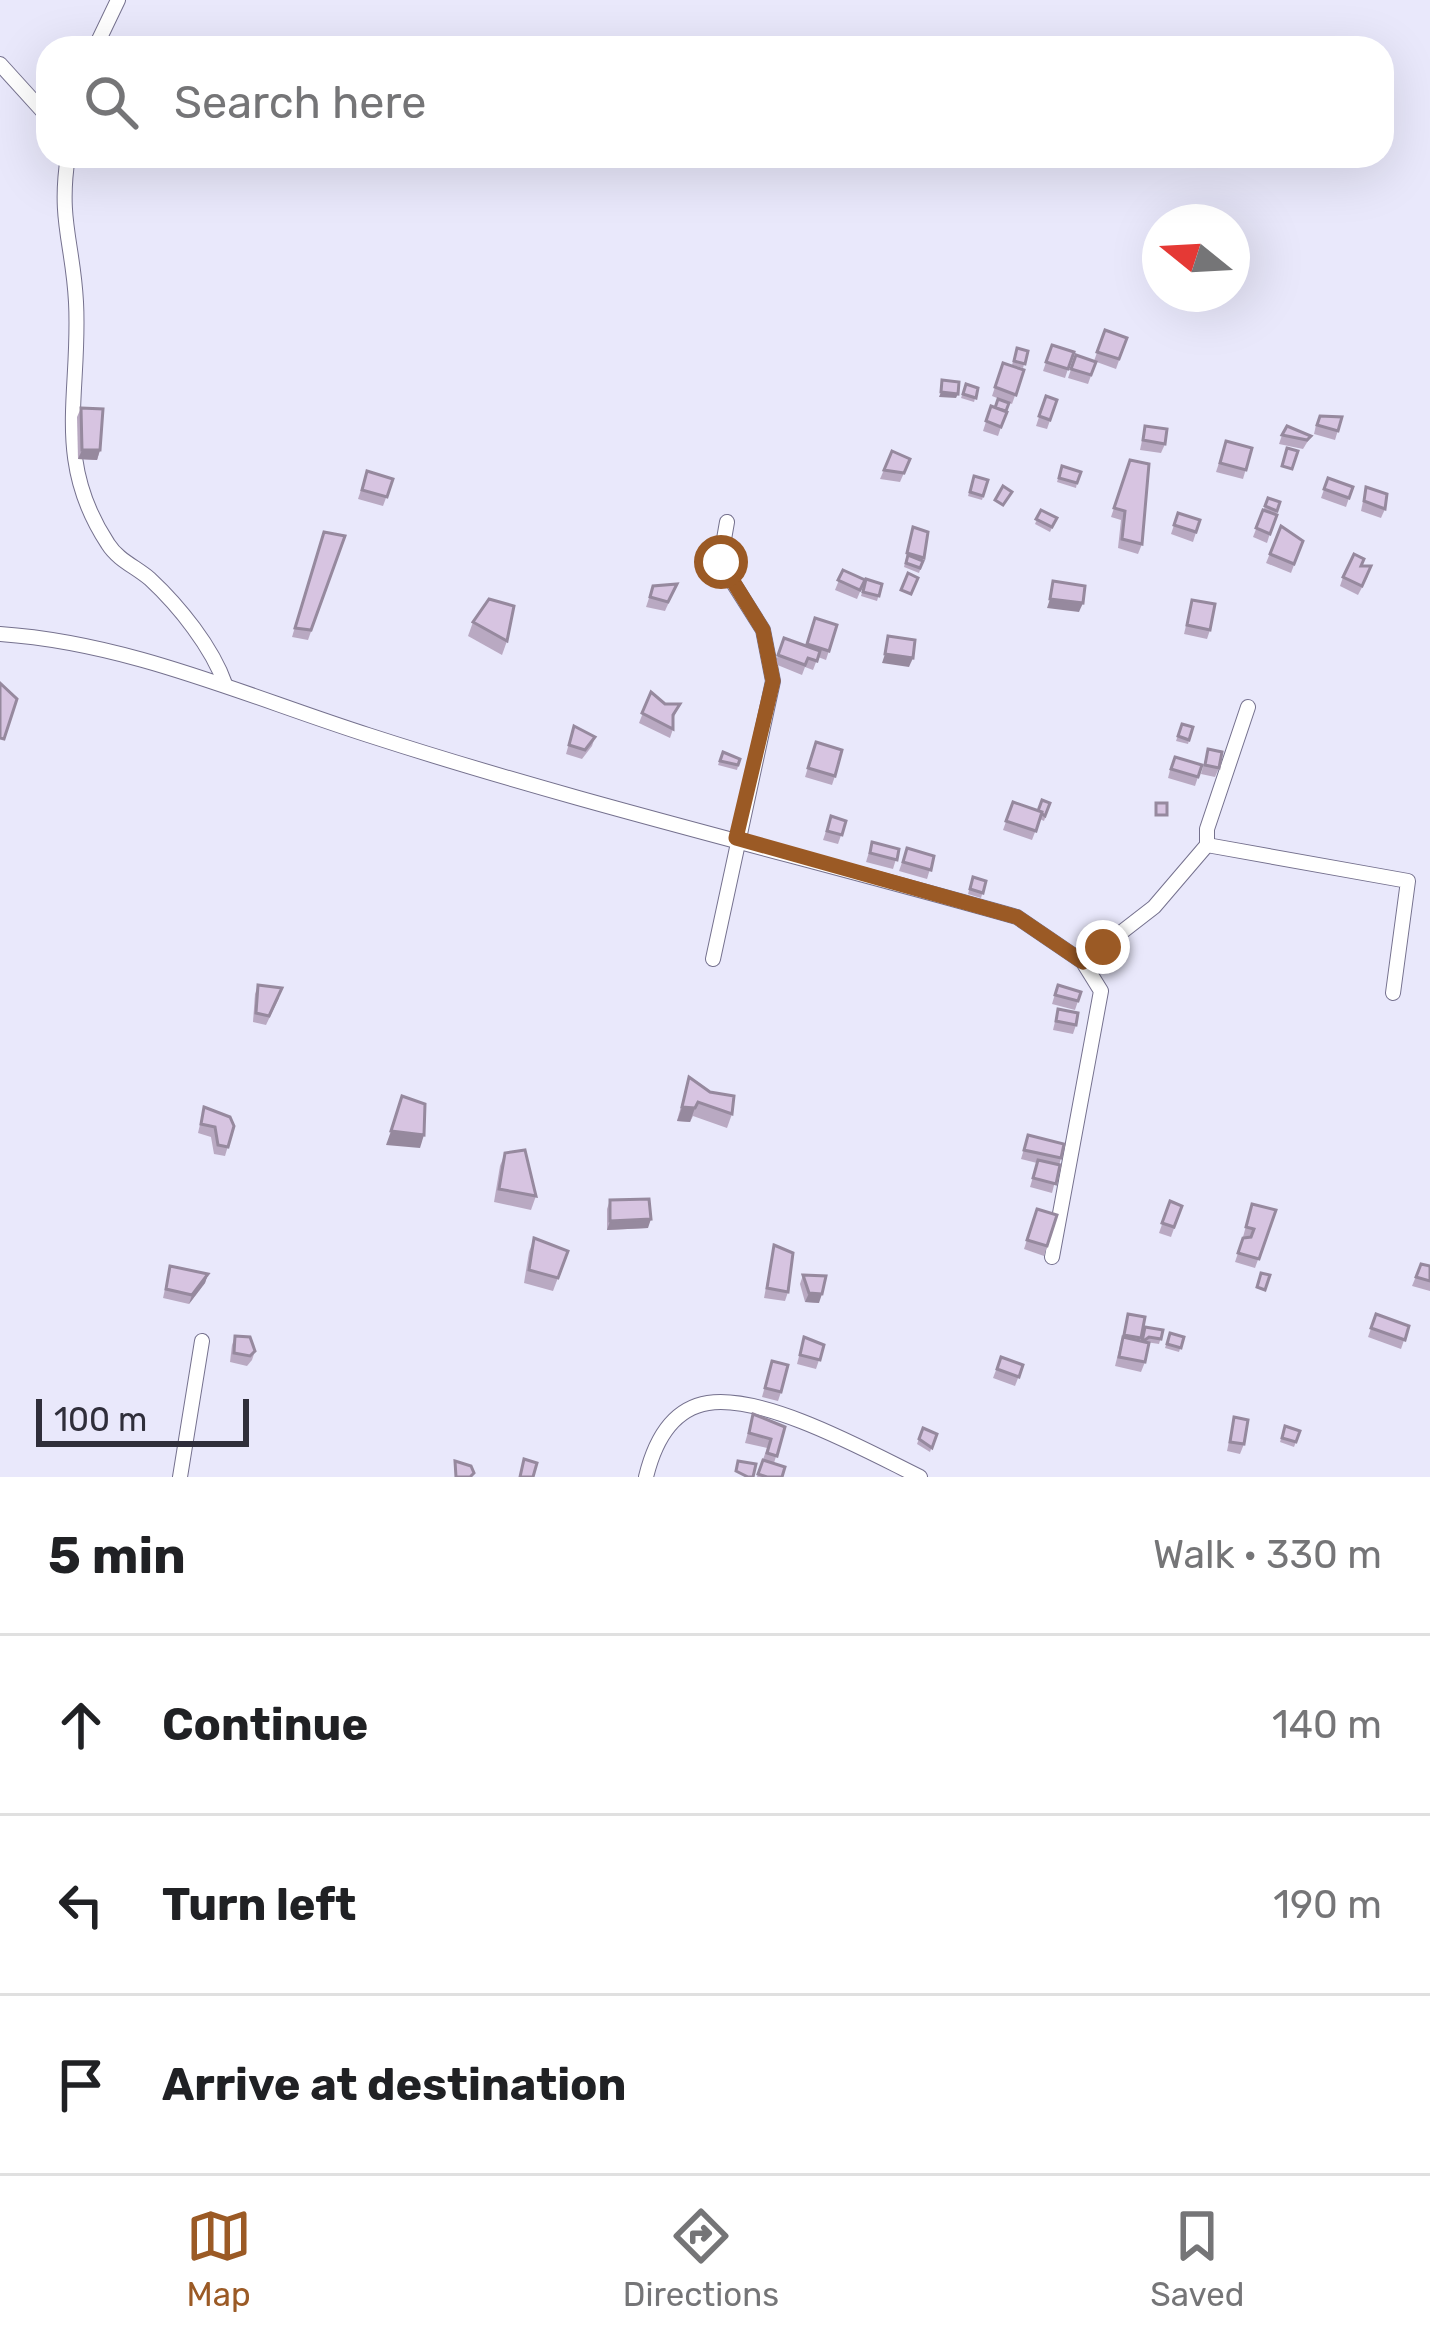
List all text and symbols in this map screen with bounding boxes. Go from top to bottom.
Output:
search box [36,36,1394,168]
icon: search [78,69,144,135]
text: Search here [174,76,426,129]
north arrow [1142,204,1250,312]
route start [694,535,748,589]
route end [1076,920,1130,974]
scale bar [36,1393,249,1446]
text: 100 m [54,1400,147,1439]
text: 5 min [48,1525,186,1586]
text: Walk · 330 m [1153,1532,1382,1578]
icon: ahead [48,1692,114,1758]
text: Continue [162,1698,368,1751]
text: 140 m [1272,1702,1382,1748]
icon: left [48,1872,114,1938]
text: Turn left [162,1878,356,1931]
text: 190 m [1273,1882,1382,1928]
icon: arrive [48,2052,114,2118]
text: Arrive at destination [162,2058,627,2111]
tab: Map [186,2203,252,2314]
tab: Directions [623,2203,779,2314]
tab: Saved [1150,2203,1244,2314]

